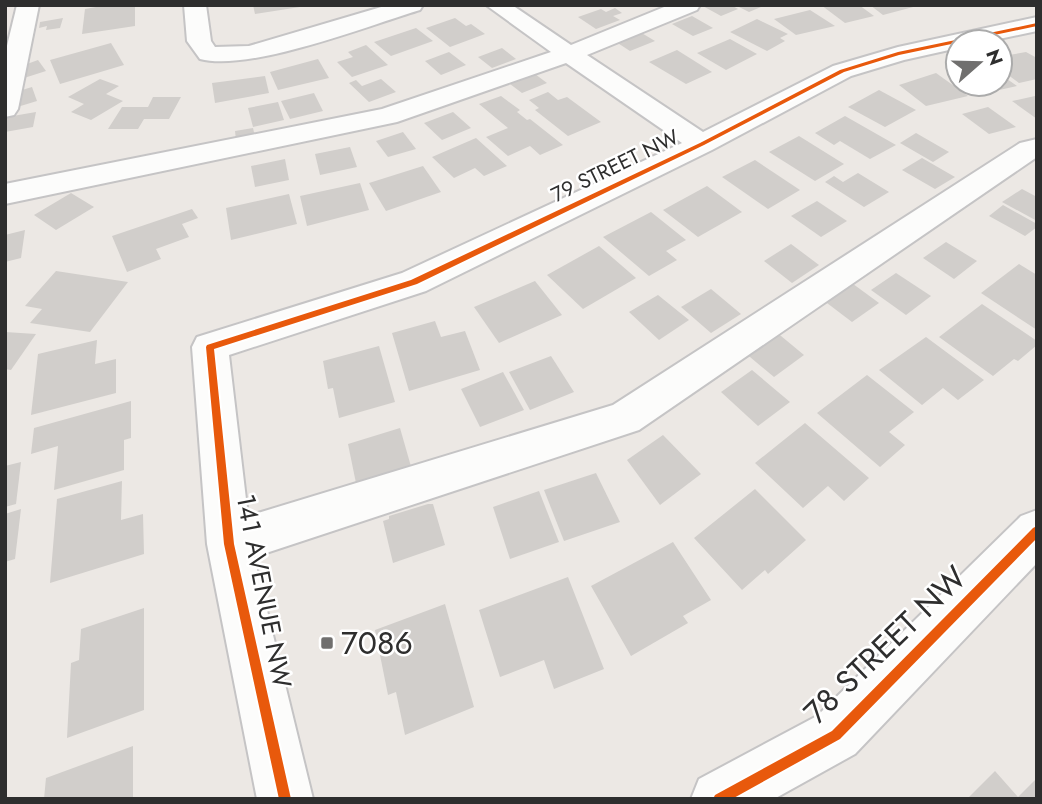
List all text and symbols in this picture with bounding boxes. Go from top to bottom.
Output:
north arrow [944,28,1014,98]
text: N [979,46,1010,69]
street label: 79 STREET NW [546,122,684,210]
street label: 141 AVENUE NW [227,491,301,691]
street label: 78 STREET NW [793,555,977,735]
place label: 7086 [341,620,413,666]
marker: 7086 [319,635,335,651]

